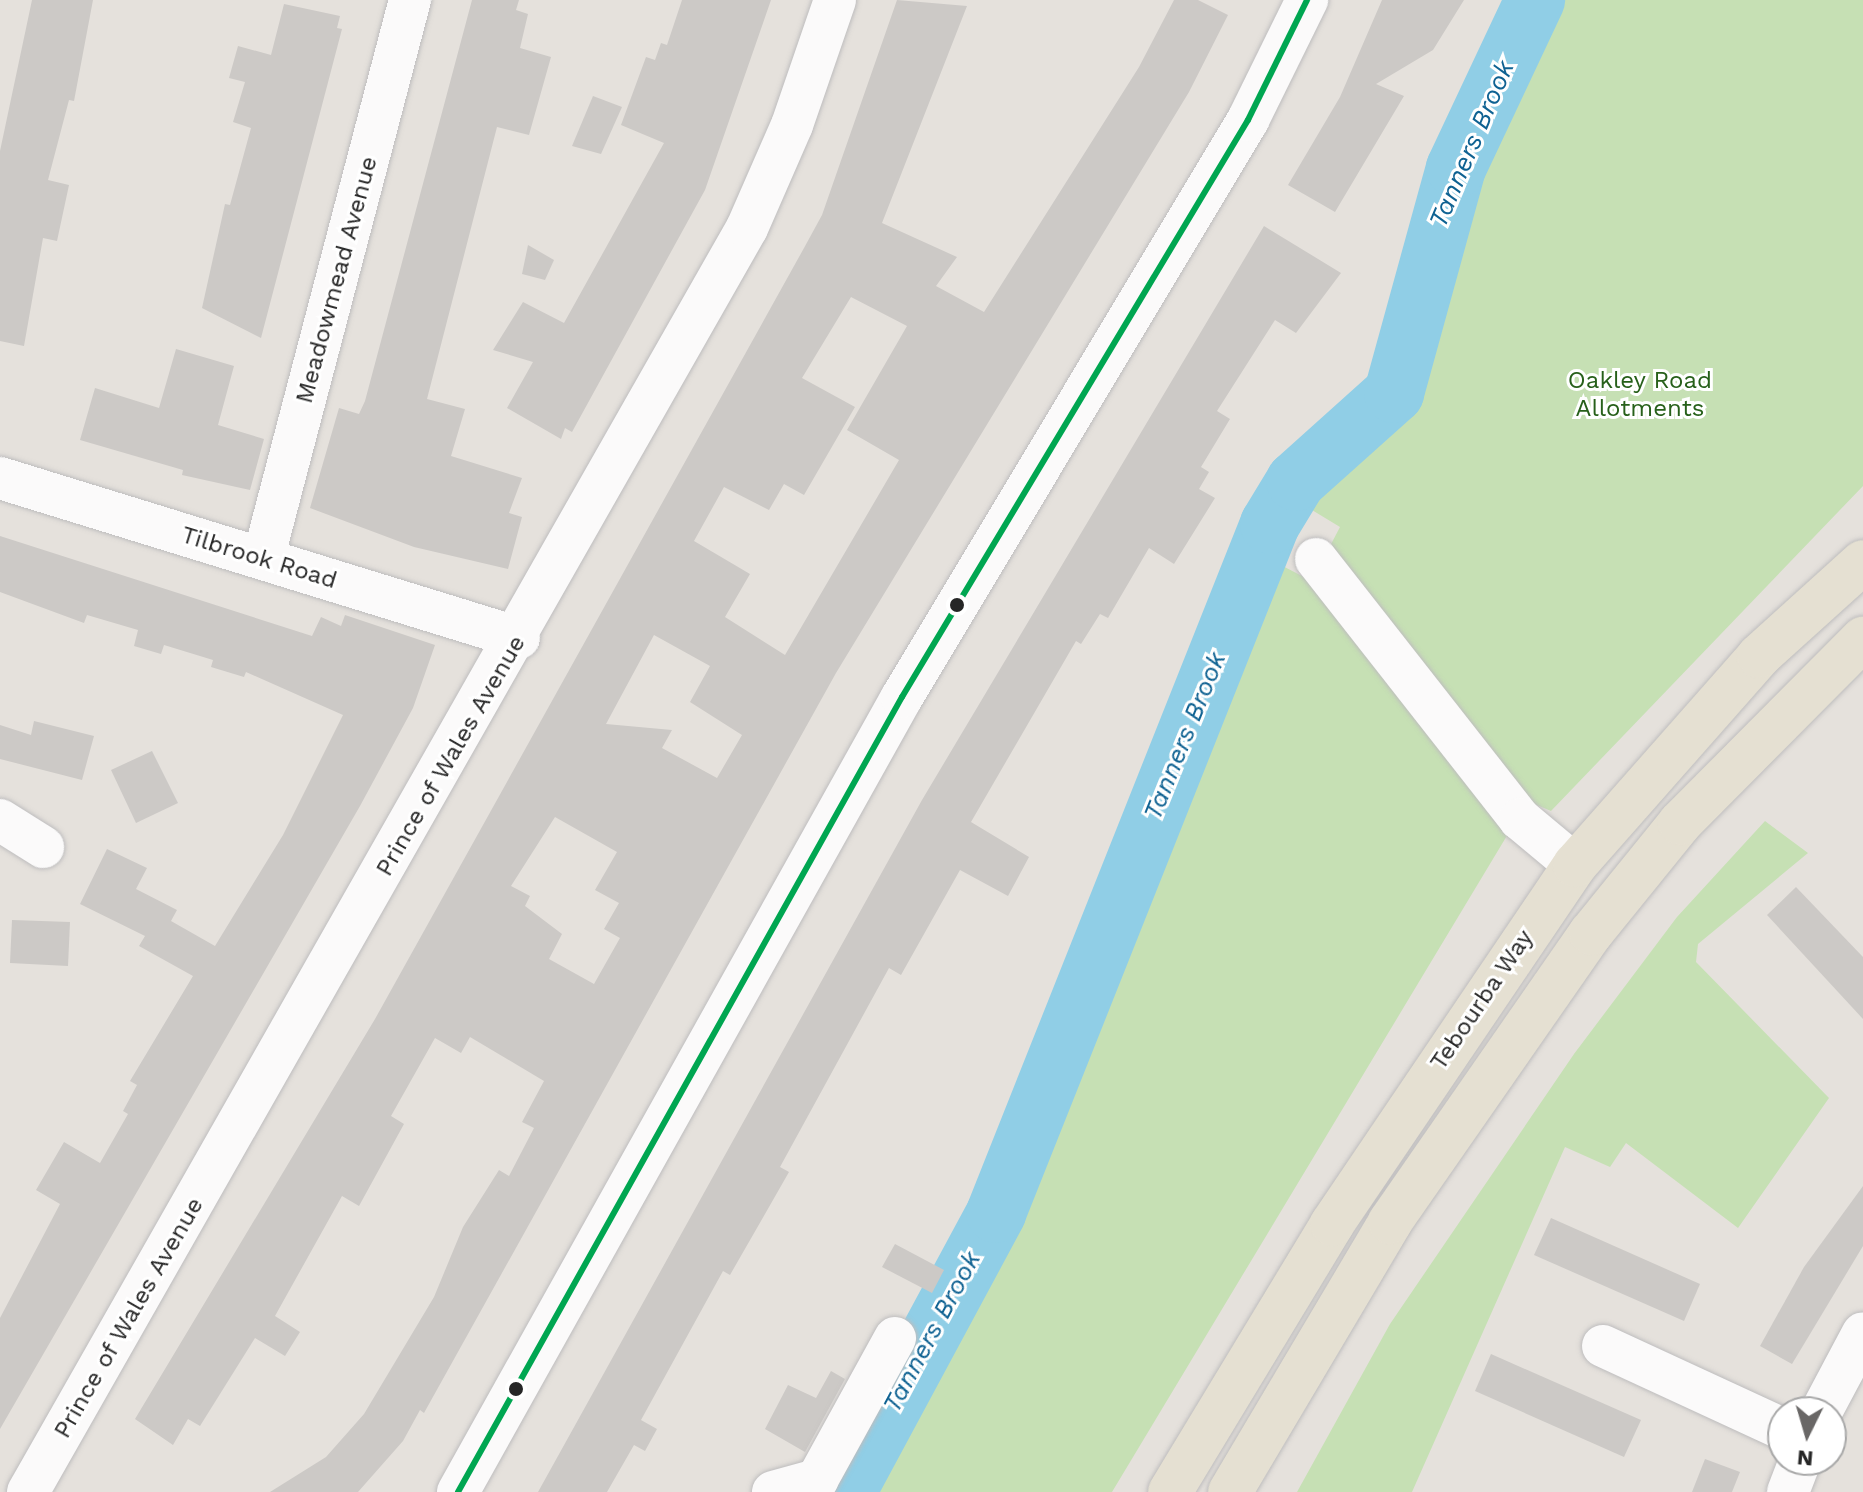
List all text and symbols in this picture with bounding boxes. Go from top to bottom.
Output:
water label: Tanners Brook [1423,56,1521,232]
street label: Meadowmead Avenue [290,153,384,407]
park label: Oakley Road Allotments [1568,367,1712,423]
street label: Tilbrook Road [178,521,340,595]
unlabelled marker [949,597,965,613]
street label: Prince of Wales Avenue [370,629,532,883]
water label: Tanners Brook [1137,648,1233,824]
street label: Tebourba Way [1424,924,1540,1076]
street label: Prince of Wales Avenue [48,1191,210,1445]
water label: Tanners Brook [876,1246,988,1418]
unlabelled marker [508,1381,524,1397]
north arrow [1767,1396,1847,1476]
text: N [1796,1445,1814,1472]

